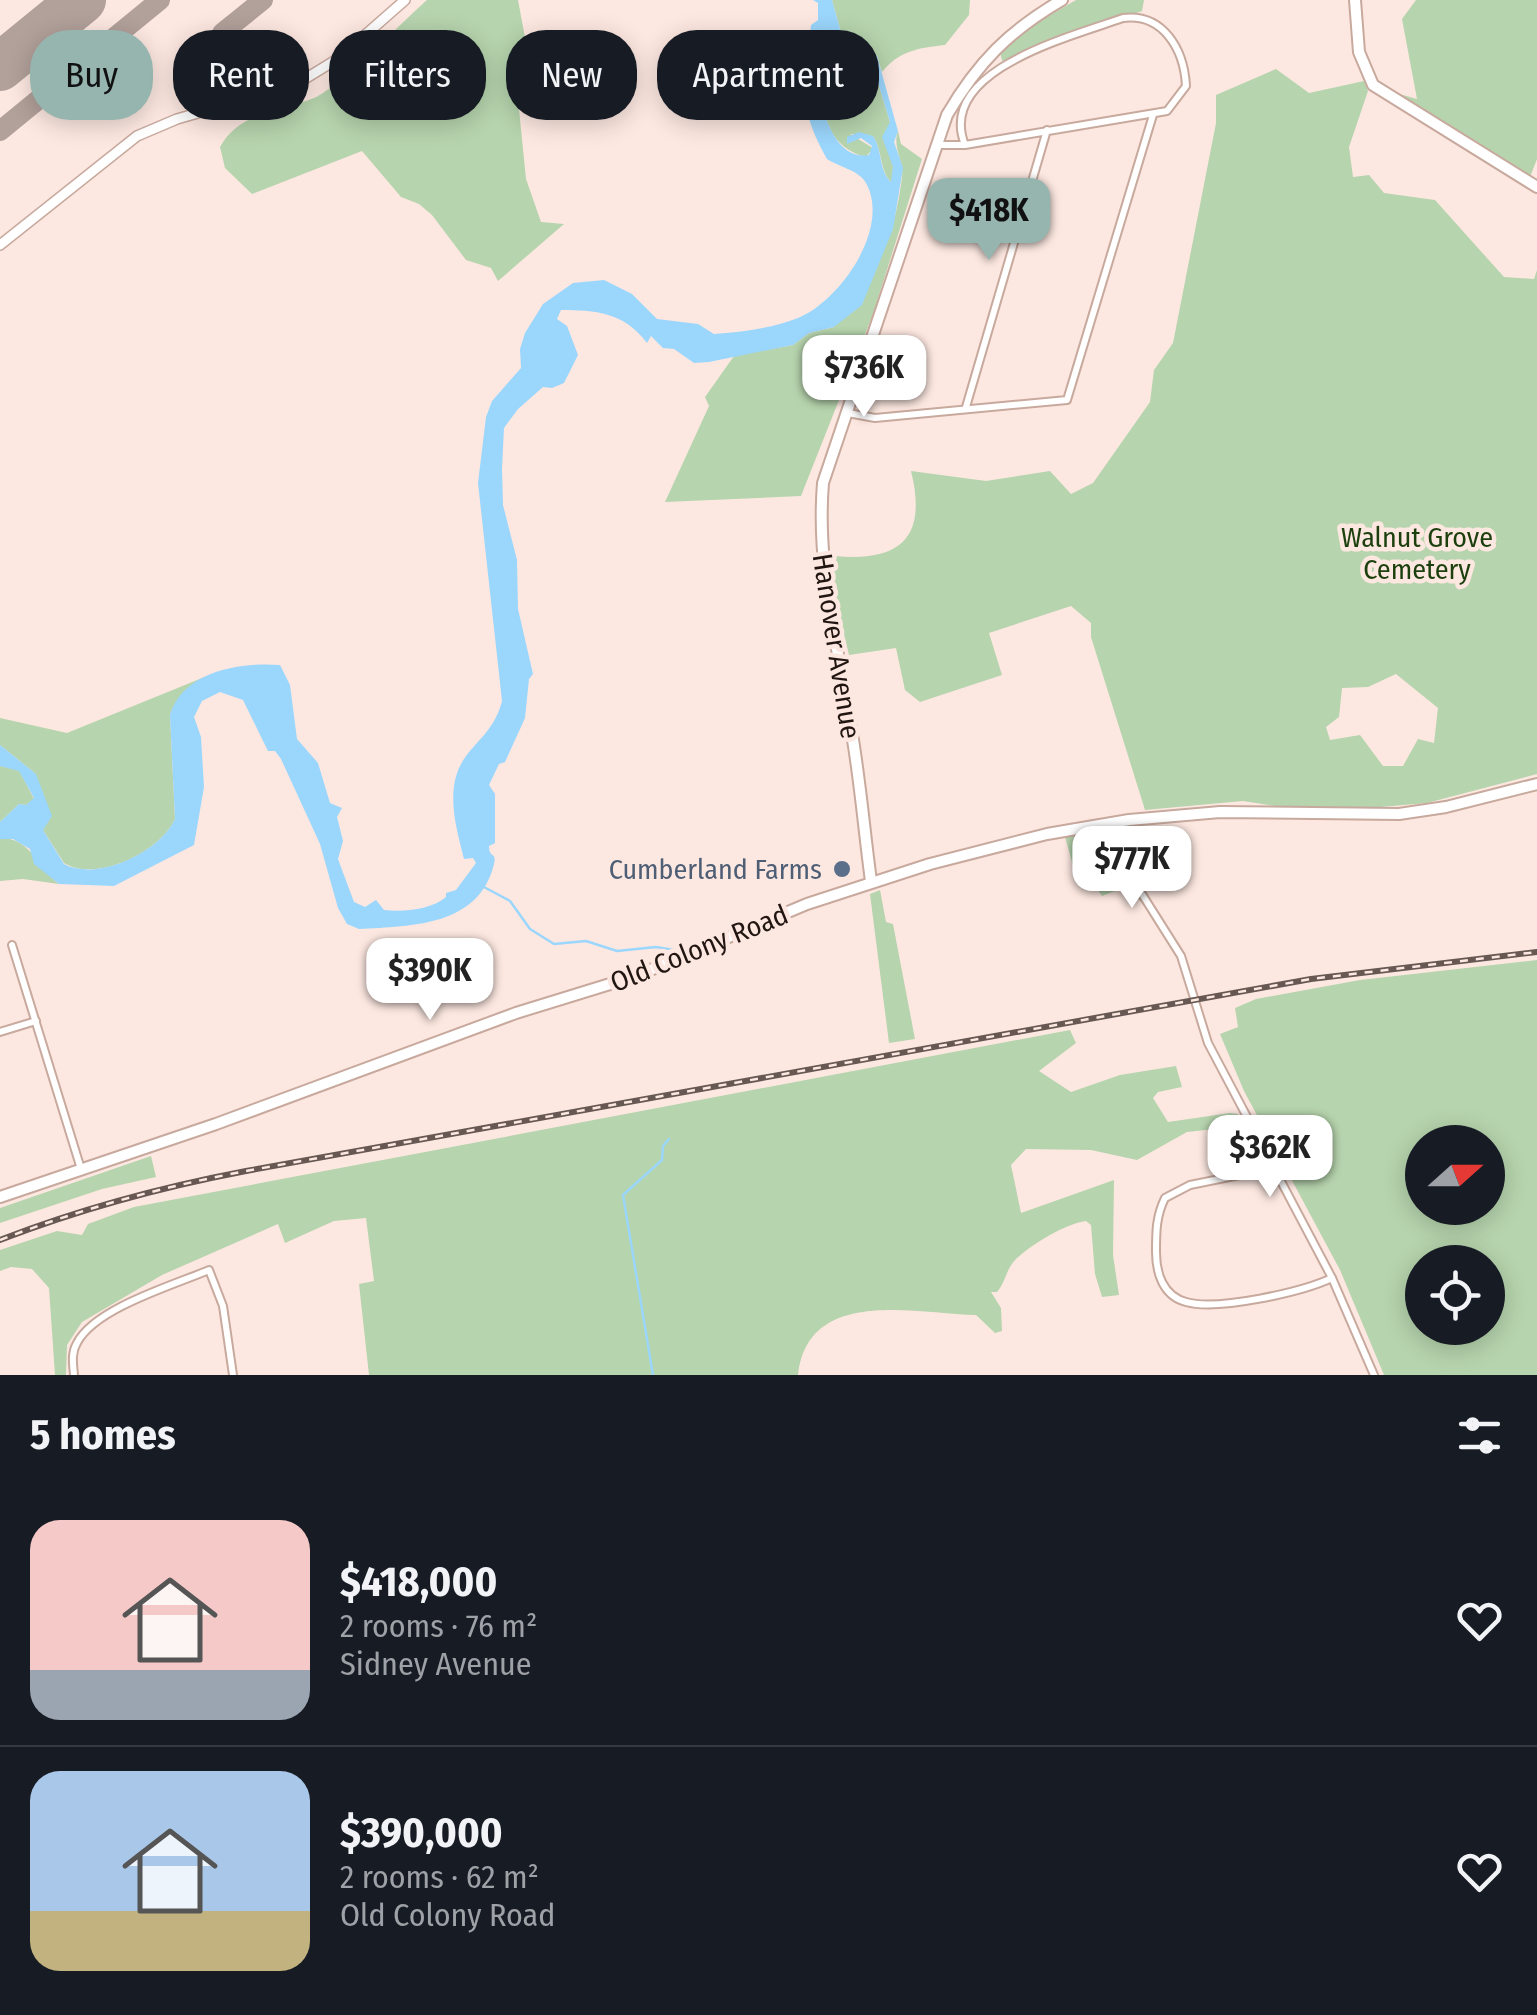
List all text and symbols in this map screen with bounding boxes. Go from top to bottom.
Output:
chip: Buy [30,30,153,120]
chip: Rent [173,30,309,120]
chip: Filters [329,30,486,120]
chip: New [506,30,637,120]
chip: Apartment [657,30,879,120]
pin: $418K [919,178,1059,263]
text: $418K [949,191,1029,229]
pin: $736K [794,335,934,420]
text: $736K [824,348,904,386]
park label: Walnut Grove Cemetery [1341,521,1493,586]
street label: Hanover Avenue [806,551,867,741]
pin: $777K [1062,826,1202,911]
text: $777K [1094,839,1170,877]
place label: Cumberland Farms [609,853,822,886]
marker: Cumberland Farms [831,858,853,880]
street label: Old Colony Road [606,898,793,999]
pin: $390K [360,938,500,1023]
text: $390K [388,951,472,989]
pin: $362K [1200,1115,1340,1200]
north arrow [1405,1125,1505,1225]
map controls [1405,1125,1505,1345]
text: $362K [1230,1128,1310,1166]
button: locate [1405,1245,1505,1345]
icon: filters [1452,1408,1507,1463]
text: 5 homes [30,1410,176,1460]
text: $418,000 [340,1557,497,1607]
icon: home [110,1560,230,1680]
icon: heart [1452,1593,1507,1648]
text: 2 rooms · 76 m² [340,1607,537,1645]
text: Sidney Avenue [340,1645,532,1683]
text: $390,000 [340,1808,503,1858]
icon: home [110,1811,230,1931]
icon: heart [1452,1844,1507,1899]
text: 2 rooms · 62 m² [340,1858,539,1896]
text: Old Colony Road [340,1896,555,1934]

